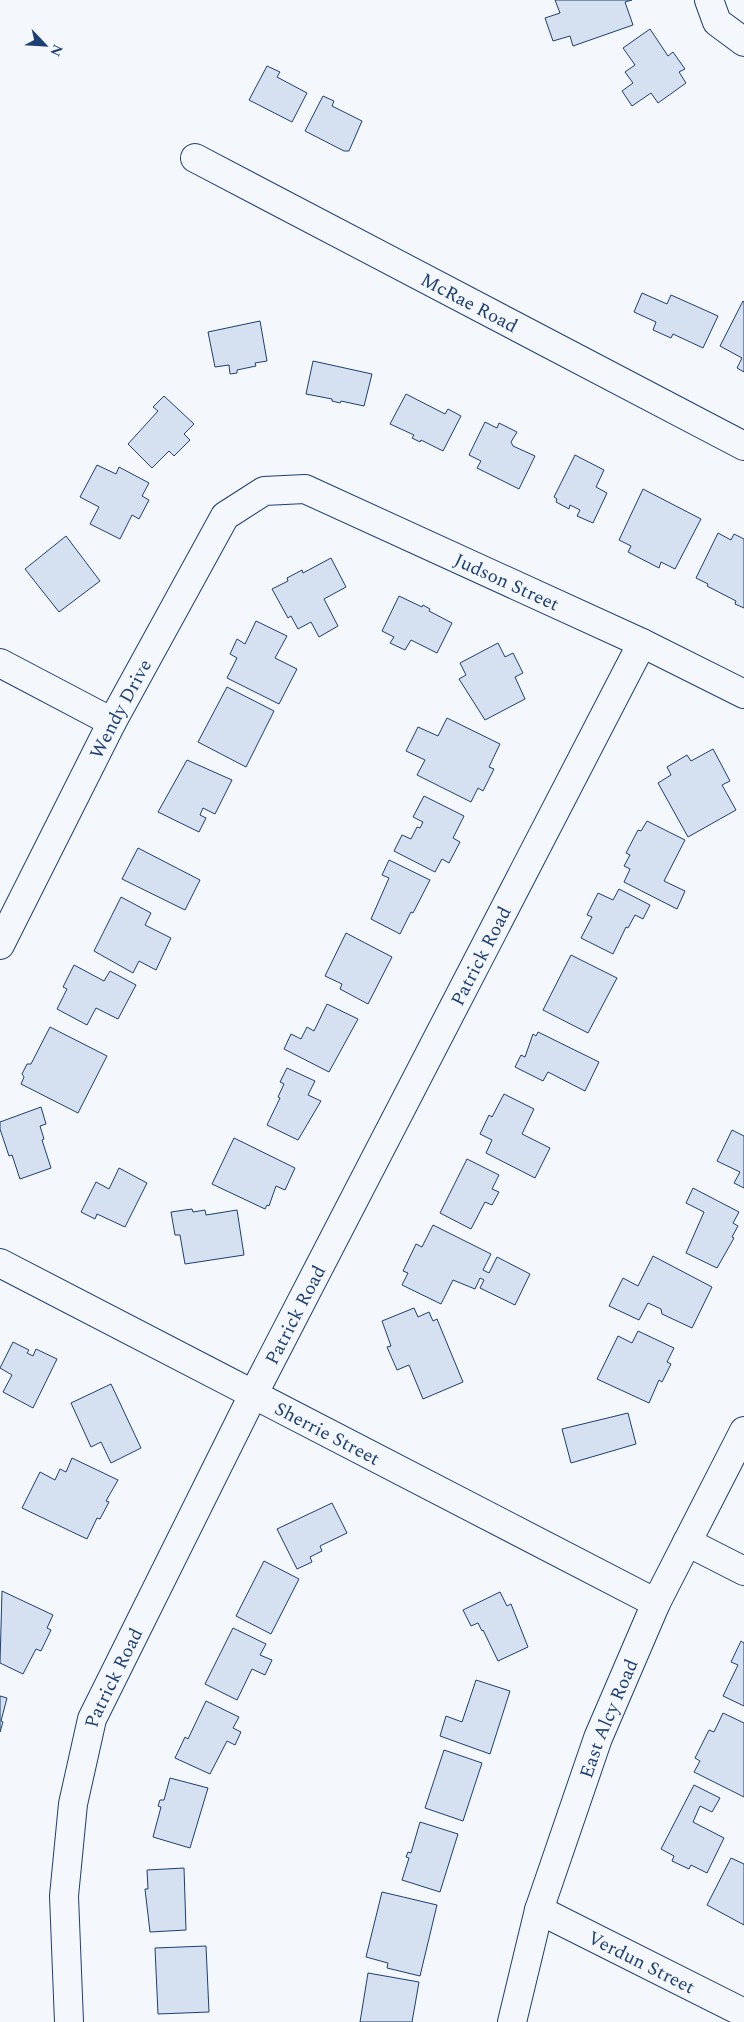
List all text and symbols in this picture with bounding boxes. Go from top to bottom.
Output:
north arrow [20,20,70,70]
text: N [44,41,68,60]
street label: McRae Road [415,266,523,341]
street label: Judson Street [449,546,564,619]
street label: Wendy Drive [83,654,160,764]
street label: Patrick Road [444,901,519,1011]
street label: Patrick Road [258,1260,334,1370]
street label: Sherrie Street [269,1395,385,1474]
street label: Patrick Road [78,1623,151,1730]
street label: East Alcy Road [572,1654,646,1782]
street label: Verdun Street [582,1924,700,2002]

